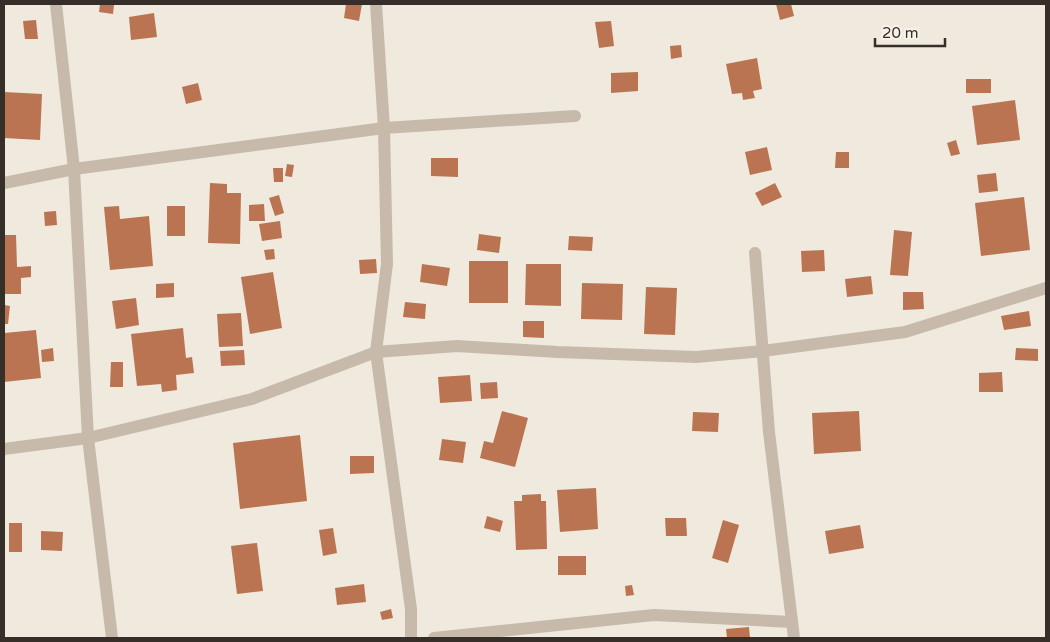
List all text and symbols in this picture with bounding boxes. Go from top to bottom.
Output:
scale bar [875,15,945,47]
text: 20 m [882,24,919,42]

